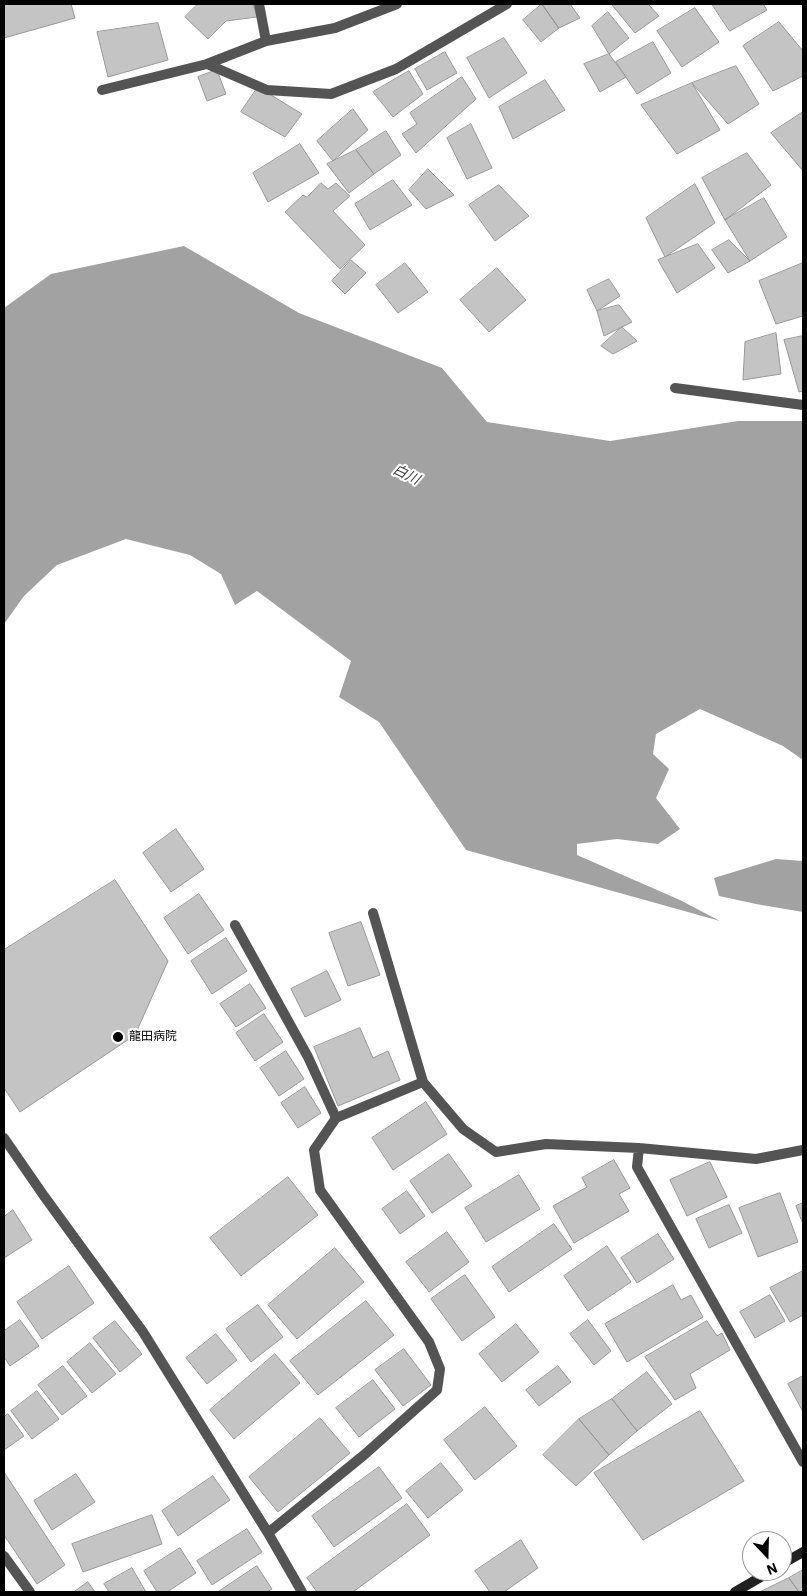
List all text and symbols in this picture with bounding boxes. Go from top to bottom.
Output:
water label: 白川 [390,461,422,489]
marker: 龍田病院 [111,1030,125,1044]
place label: 龍田病院 [129,1030,177,1044]
north arrow [742,1531,792,1581]
text: N [764,1559,780,1579]

